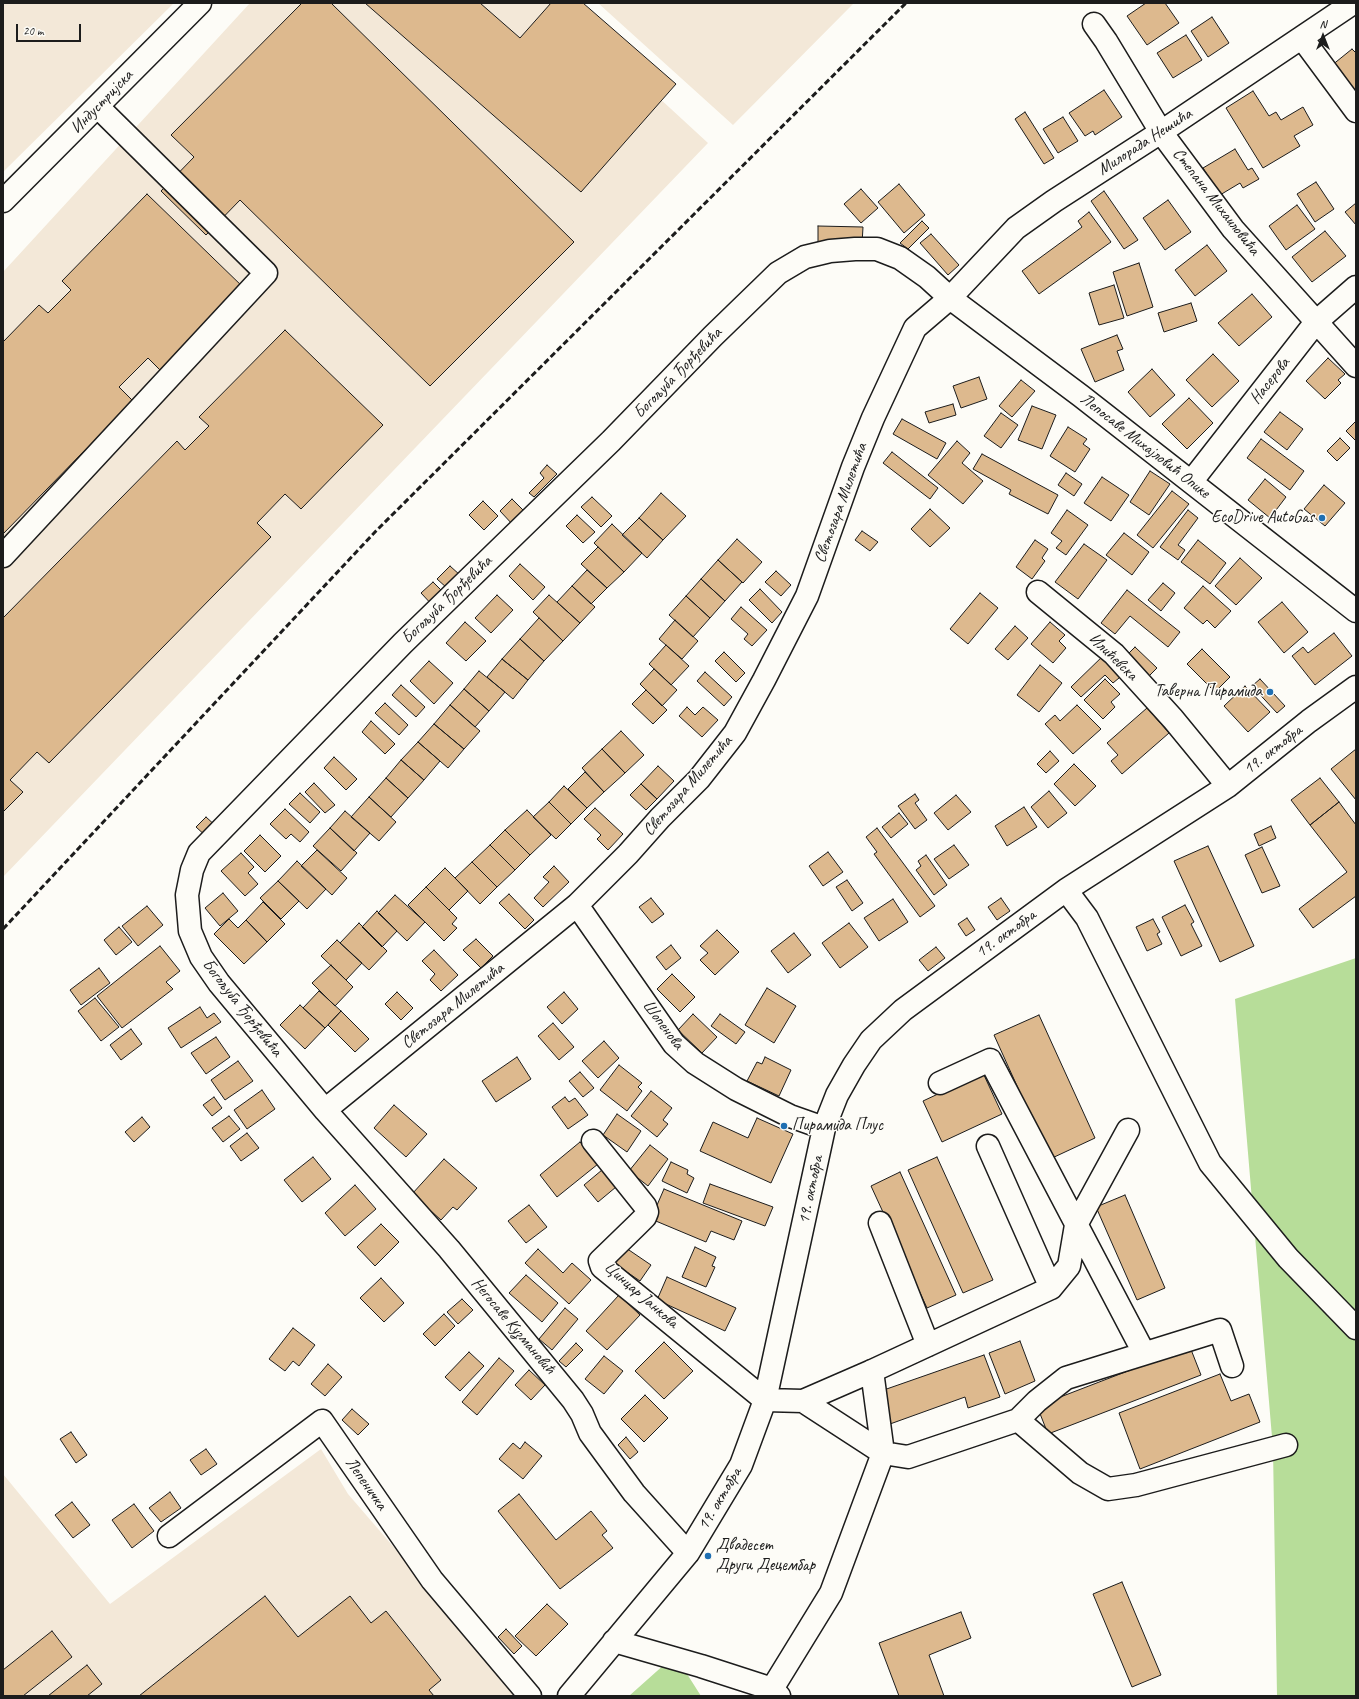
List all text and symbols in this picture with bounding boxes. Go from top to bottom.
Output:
scale bar [18,16,83,42]
north arrow [1303,16,1343,56]
text: N [1320,17,1326,31]
text: 20 m [23,23,43,39]
street label: Индустријска [67,66,137,138]
street label: Милорада Нешића [1094,104,1196,180]
street label: Степана Михаиловића [1168,144,1264,260]
street label: Богољуба Ђорђевића [630,323,726,423]
street label: Насерова [1245,354,1295,408]
street label: Лепосаве Михајловић Опике [1076,389,1214,503]
street label: Светозара Милетића [810,440,872,566]
place label: EcoDrive AutoGas [1211,508,1314,528]
marker: EcoDrive AutoGas [1317,513,1327,523]
street label: Богољуба Ђорђевића [397,552,497,648]
street label: Илићевска [1084,629,1142,685]
place label: Таверна Пирамида [1154,682,1262,702]
marker: Таверна Пирамида [1265,687,1275,697]
street label: 19. октобра [1239,721,1307,779]
street label: Светозара Милетића [639,732,737,840]
street label: 19. октобра [972,905,1040,963]
street label: Богољуба Ђорђевића [197,955,287,1061]
street label: Светозара Милетића [398,958,508,1054]
street label: Шопенова [638,996,688,1054]
place label: Пирамида Плус [792,1116,883,1136]
marker: Пирамида Плус [779,1121,789,1131]
street label: 19. октобра [794,1154,828,1226]
street label: Цинцар Јанкова [600,1257,682,1333]
street label: Негосаве Кузмановић [467,1274,559,1378]
street label: Лепеничка [341,1454,391,1514]
street label: 19. октобра [693,1464,747,1534]
place label: Двадесет Други Децембар [716,1536,815,1576]
marker: Двадесет Други Децембар [703,1551,713,1561]

